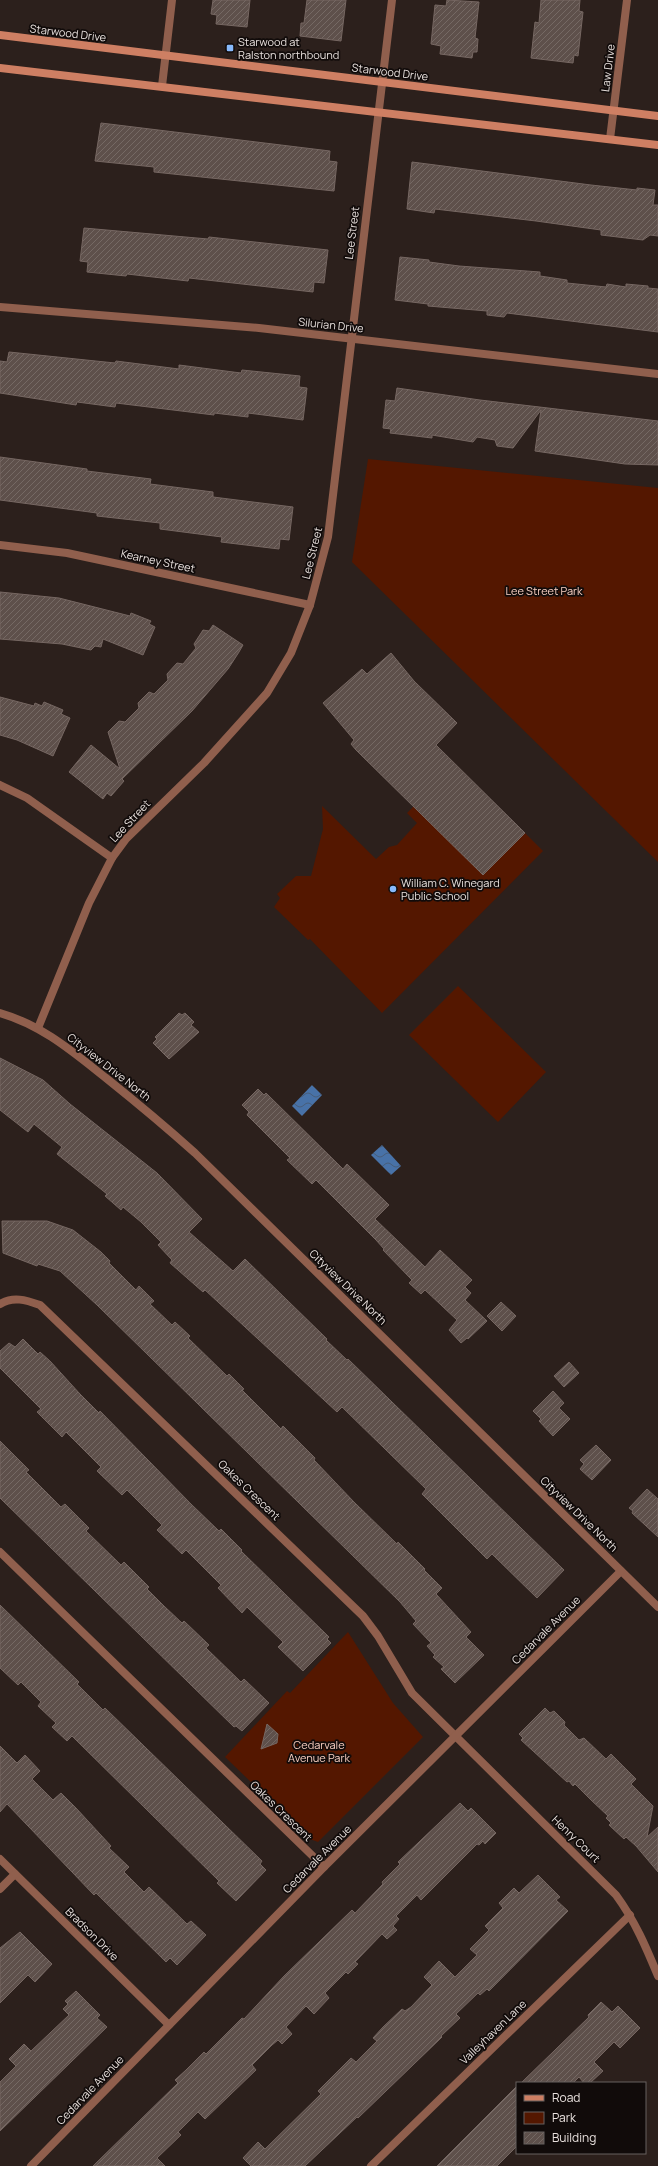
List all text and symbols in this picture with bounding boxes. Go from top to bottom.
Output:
street label: Starwood Drive [29,20,108,45]
place label: Starwood at Ralston northbound [238,34,339,62]
marker: Starwood at Ralston northbound [225,43,235,53]
street label: Law Drive [597,43,618,93]
street label: Starwood Drive [351,59,430,84]
street label: Lee Street [341,206,362,260]
street label: Silurian Drive [298,314,365,335]
street label: Lee Street [298,525,325,580]
street label: Kearney Street [120,545,197,576]
park label: Lee Street Park [505,583,583,598]
street label: Lee Street [106,796,153,845]
place label: William C. Winegard Public School [401,875,500,903]
marker: William C. Winegard Public School [388,884,398,894]
street label: Cityview Drive North [64,1029,154,1104]
street label: Cityview Drive North [306,1246,390,1328]
street label: Oakes Crescent [215,1456,284,1523]
street label: Cityview Drive North [537,1473,621,1555]
street label: Cedarvale Avenue [508,1592,584,1667]
park label: Cedarvale Avenue Park [288,1737,350,1765]
street label: Oakes Crescent [247,1777,316,1844]
street label: Henry Court [549,1812,604,1865]
street label: Cedarvale Avenue [279,1821,355,1896]
street label: Bradson Drive [62,1904,123,1964]
street label: Valleyhaven Lane [456,1996,530,2067]
street label: Cedarvale Avenue [53,2051,127,2128]
legend [516,2082,646,2154]
text: Road [552,2089,580,2106]
text: Park [552,2109,577,2126]
text: Building [552,2129,596,2146]

